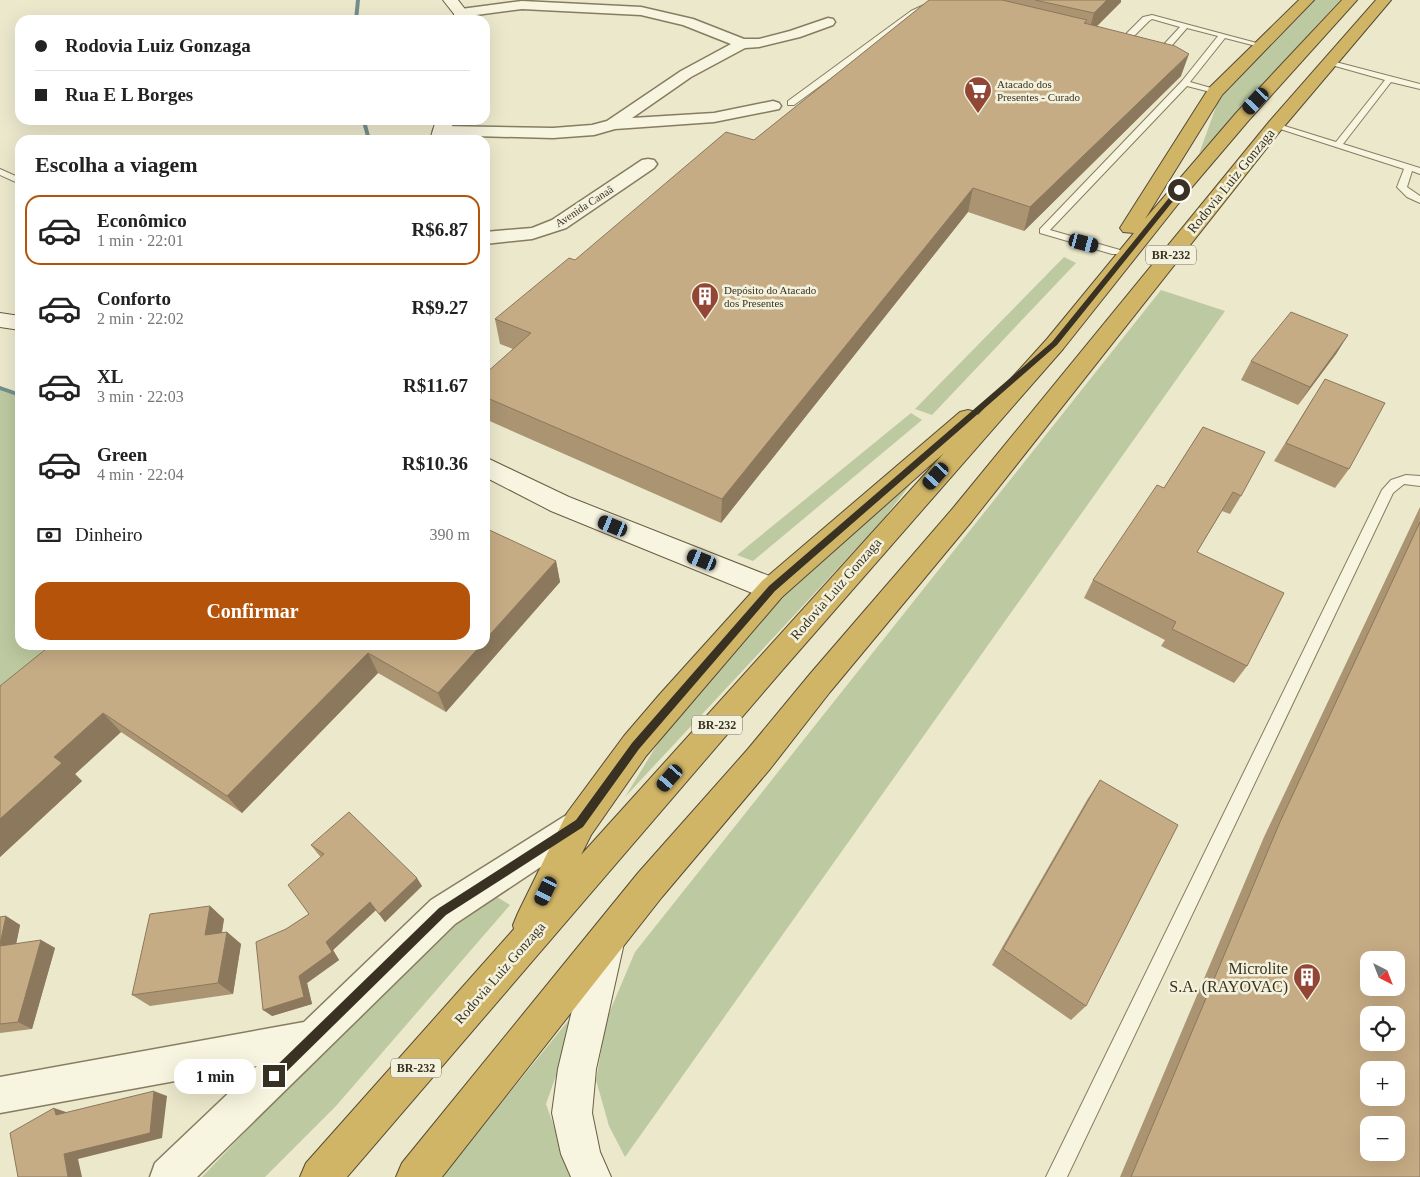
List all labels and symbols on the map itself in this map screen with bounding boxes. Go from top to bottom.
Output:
supermarket icon: Atacado dos Presentes - Curado [963,75,993,114]
place label: Atacado dos Presentes - Curado [997,78,1081,103]
car [1240,85,1271,117]
street label: Rodovia Luiz Gonzaga [1184,125,1278,236]
route start [1168,179,1190,201]
street label: Avenida Canaã [553,183,615,229]
car [1067,232,1100,254]
road number: BR-232 [1146,246,1196,264]
building icon: Depósito do Atacado dos Presentes [690,281,720,320]
place label: Depósito do Atacado dos Presentes [724,284,817,309]
car [920,460,951,492]
car [596,513,629,539]
street label: Rodovia Luiz Gonzaga [788,534,885,643]
car [685,547,718,573]
road number: BR-232 [692,716,742,734]
car [654,762,685,794]
car [532,874,559,908]
street label: Rodovia Luiz Gonzaga [452,918,549,1027]
north arrow [1360,951,1405,996]
place label: Microlite S.A. (RAYOVAC) [1169,960,1288,996]
building icon: Microlite S.A. (RAYOVAC) [1292,962,1322,1001]
callout: 1 min [174,1058,256,1094]
road number: BR-232 [391,1058,441,1078]
route end [263,1065,285,1087]

